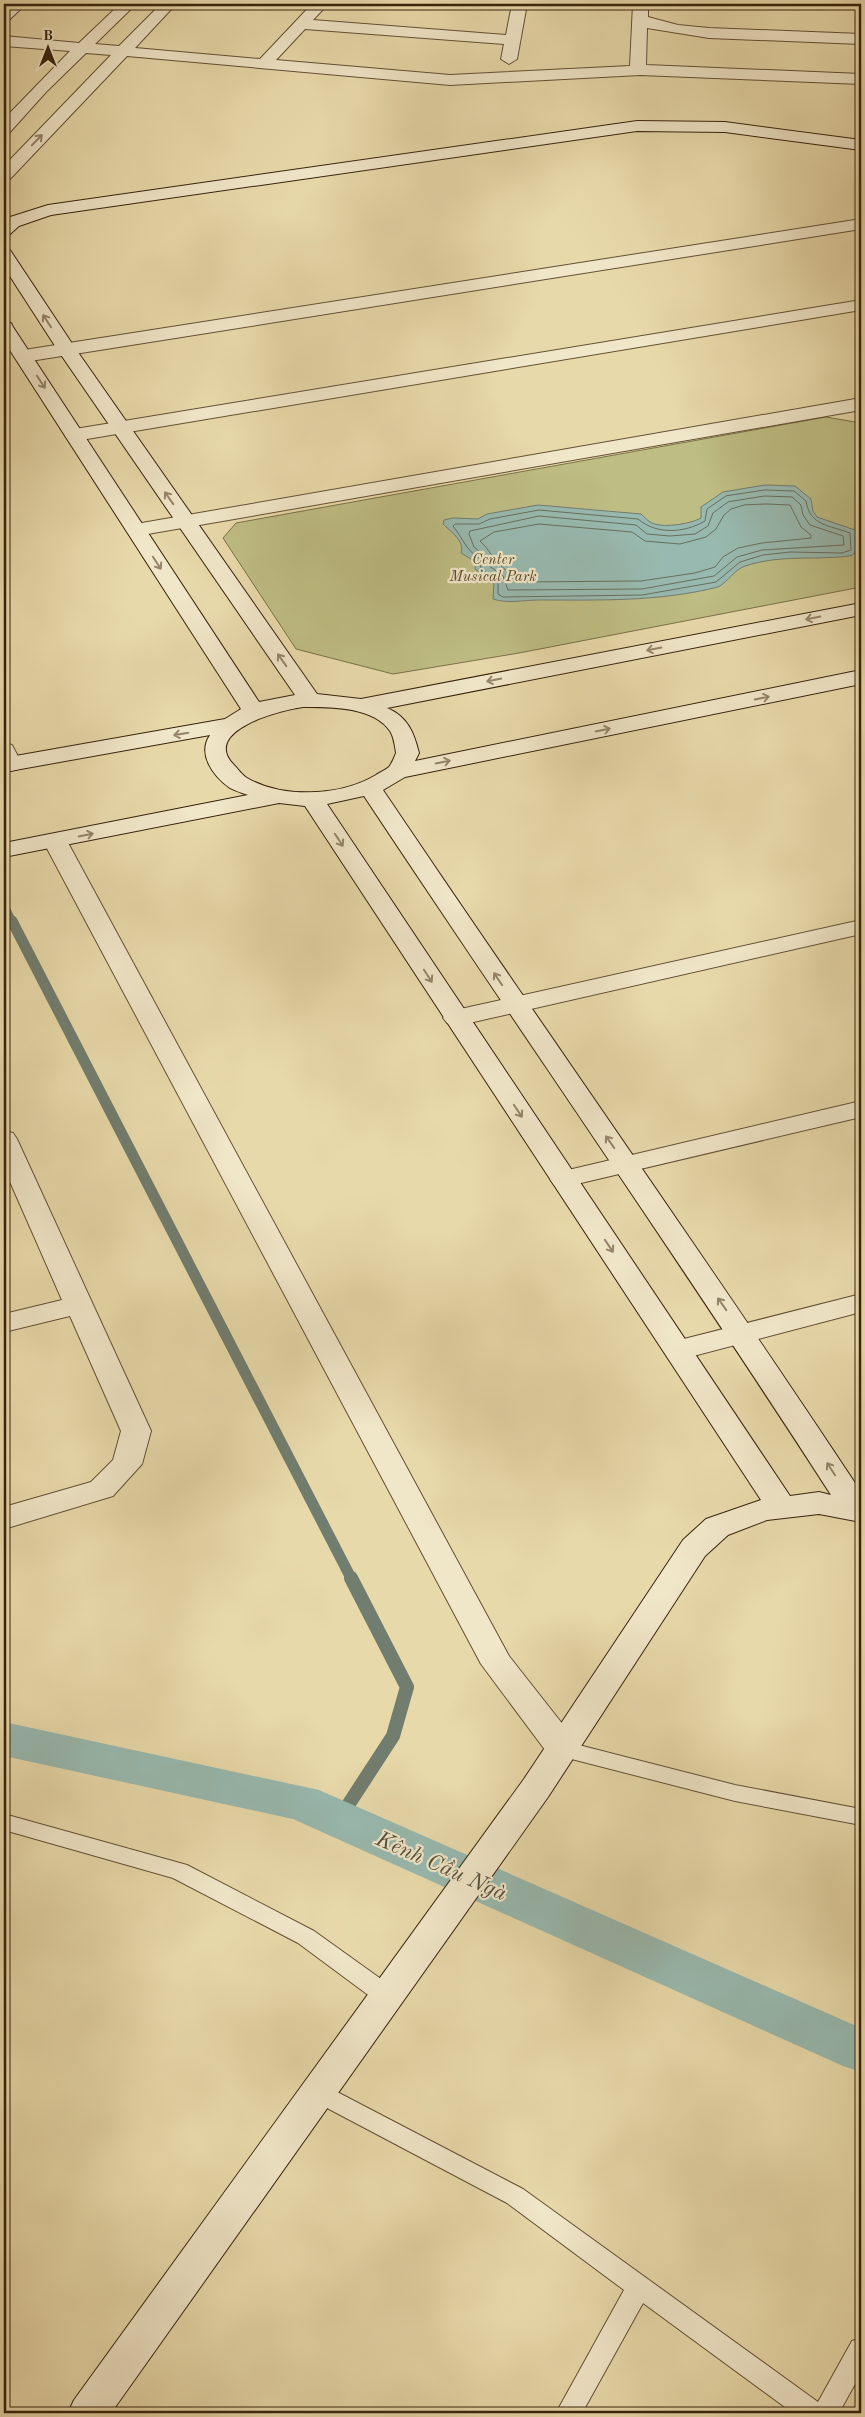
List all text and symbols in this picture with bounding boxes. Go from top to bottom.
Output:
north arrow [22,22,72,72]
text: B [43,29,53,43]
one-way arrow [31,133,43,146]
one-way arrow [42,314,53,328]
one-way arrow [35,375,46,389]
one-way arrow [164,491,174,505]
park label: Center Musical Park [448,553,537,585]
one-way arrow [152,556,162,570]
one-way arrow [806,614,822,623]
one-way arrow [646,645,662,654]
one-way arrow [277,653,287,667]
one-way arrow [487,676,503,686]
one-way arrow [753,692,769,702]
one-way arrow [594,725,610,734]
one-way arrow [173,729,189,739]
one-way arrow [435,757,451,766]
one-way arrow [78,829,94,839]
one-way arrow [334,833,344,847]
one-way arrow [424,968,434,982]
one-way arrow [492,973,502,987]
one-way arrow [513,1104,524,1118]
one-way arrow [605,1135,615,1149]
one-way arrow [604,1239,614,1253]
one-way arrow [717,1298,727,1312]
one-way arrow [826,1462,836,1476]
water label: Kênh Cầu Ngà [372,1827,511,1906]

